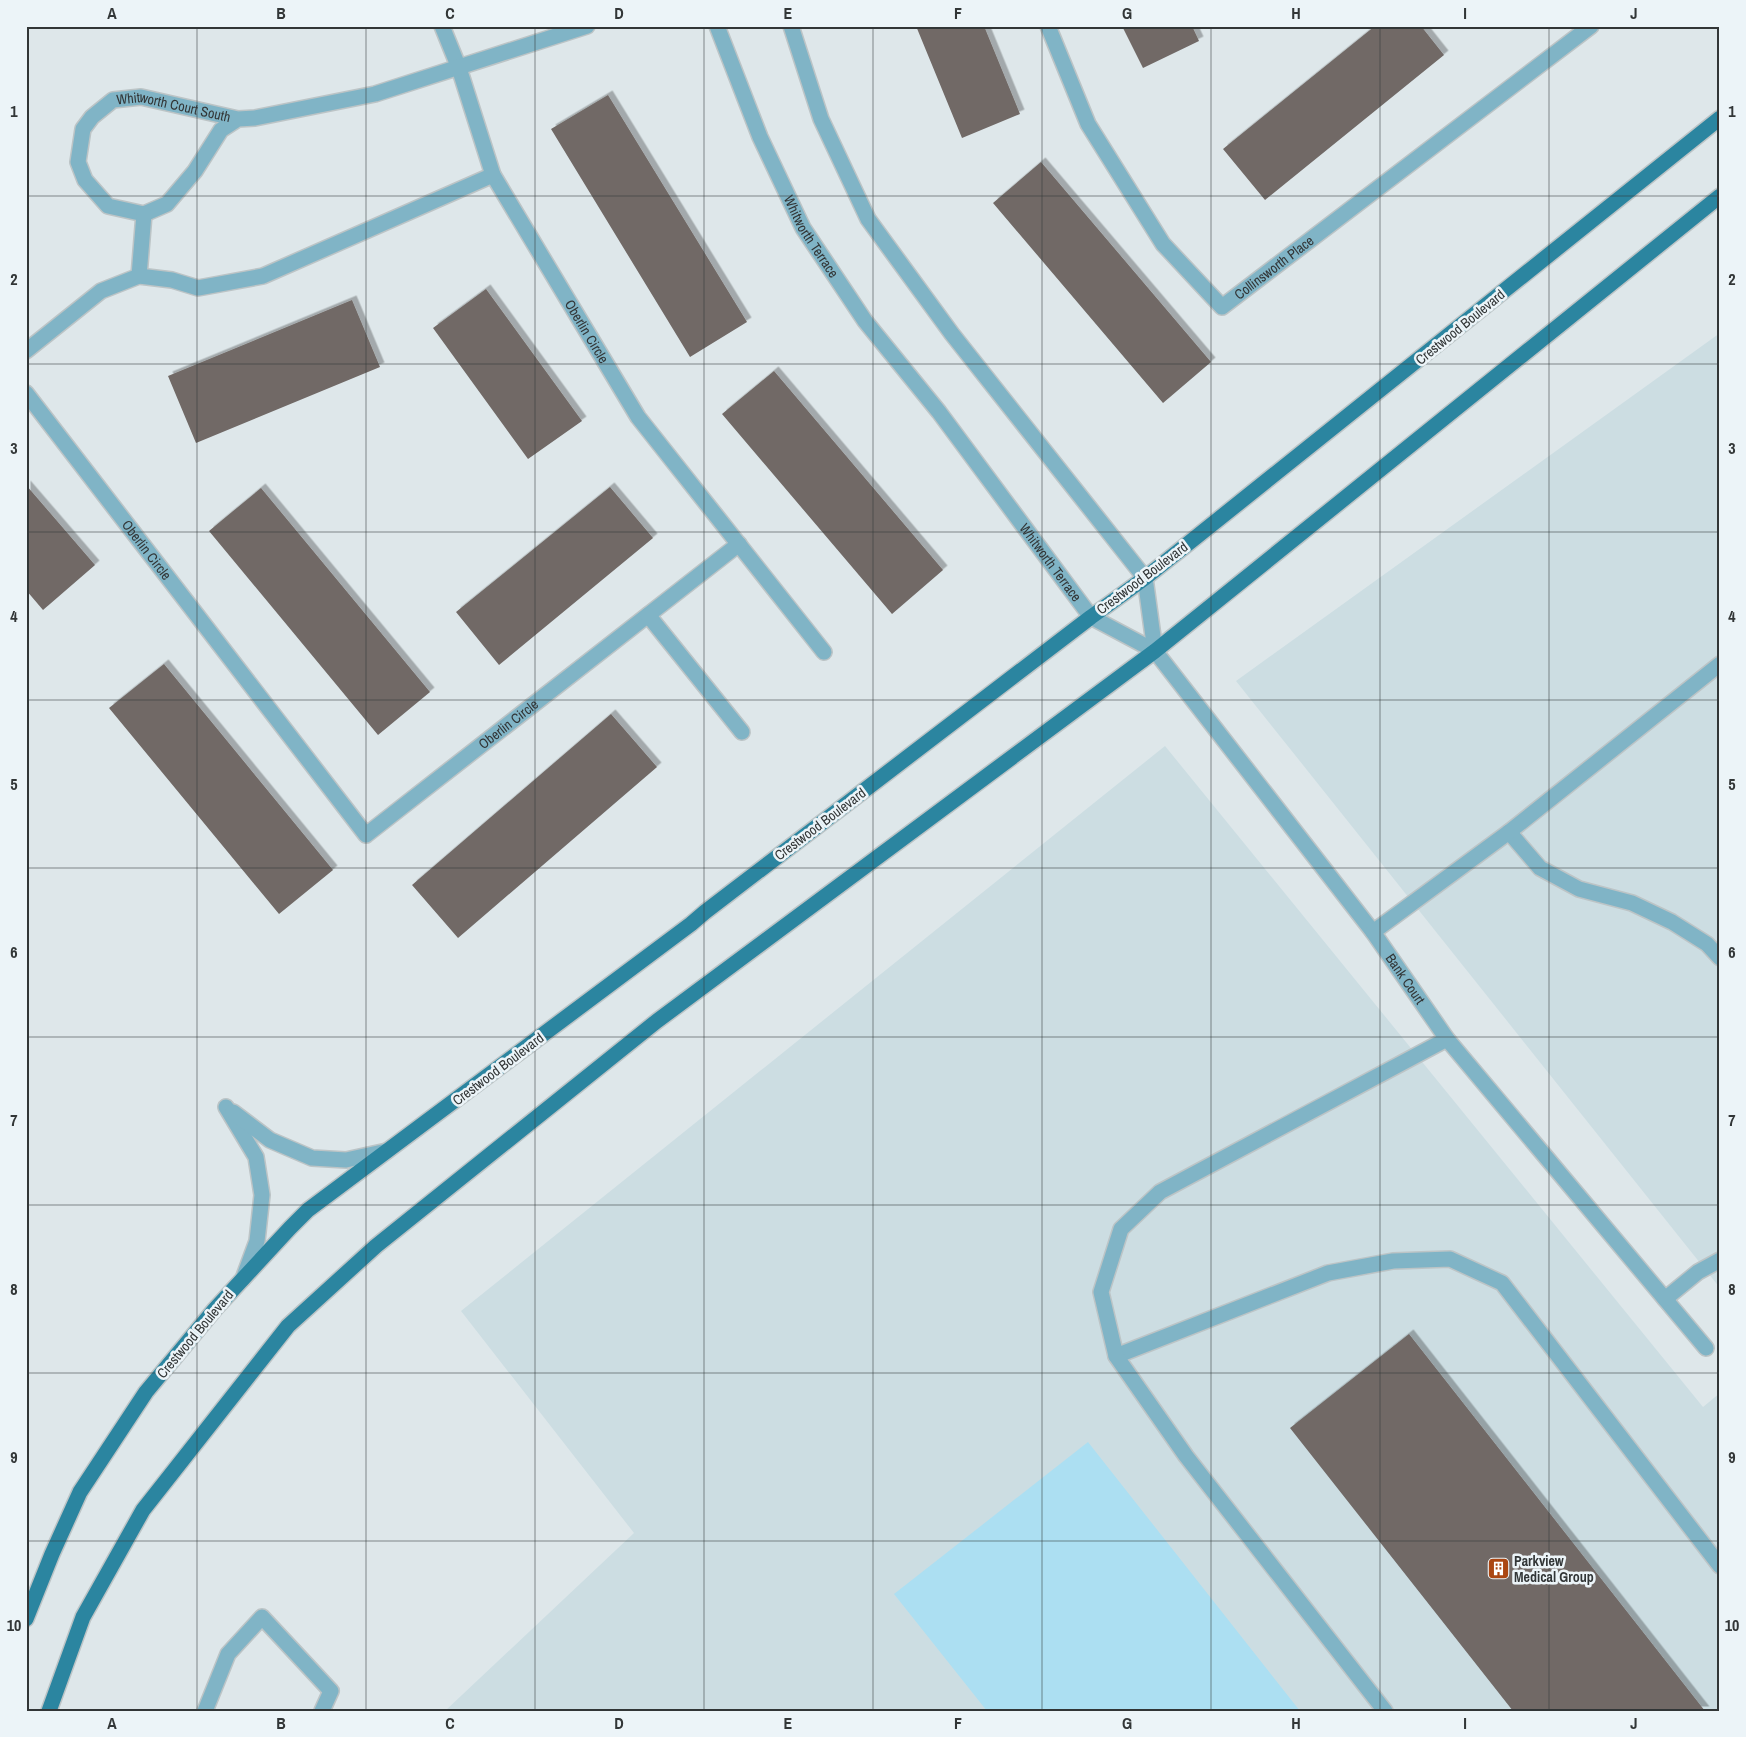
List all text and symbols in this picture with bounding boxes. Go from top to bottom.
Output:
text: A [107,2,117,24]
text: B [276,2,286,24]
text: C [445,2,455,24]
text: D [614,2,624,24]
text: E [784,2,793,24]
text: F [954,2,962,24]
text: G [1122,2,1132,24]
text: H [1291,2,1301,24]
text: I [1463,2,1467,24]
text: J [1630,2,1638,24]
street label: Whitworth Court South [115,88,232,126]
text: 1 [10,100,18,122]
text: 1 [1728,100,1736,122]
street label: Whitworth Terrace [780,192,843,281]
street label: Collinsworth Place [1231,231,1317,303]
text: 2 [10,268,18,290]
text: 2 [1728,268,1736,290]
street label: Crestwood Boulevard [1412,285,1508,369]
street label: Oberlin Circle [561,296,613,367]
text: 3 [10,437,18,459]
text: 3 [1728,437,1736,459]
street label: Oberlin Circle [118,516,175,584]
street label: Whitworth Terrace [1016,520,1085,605]
street label: Crestwood Boulevard [1093,538,1191,618]
text: 4 [10,605,18,627]
text: 4 [1728,605,1736,627]
street label: Oberlin Circle [475,695,542,753]
text: 5 [10,773,18,795]
text: 5 [1728,773,1736,795]
street label: Crestwood Boulevard [771,784,869,864]
text: 6 [10,941,18,963]
text: 6 [1728,941,1736,963]
street label: Bank Court [1382,950,1429,1008]
street label: Crestwood Boulevard [449,1029,547,1109]
text: 7 [10,1109,18,1131]
text: 7 [1728,1109,1736,1131]
text: 8 [10,1278,18,1300]
text: 8 [1728,1278,1736,1300]
street label: Crestwood Boulevard [153,1286,237,1382]
text: 9 [10,1446,18,1468]
text: 9 [1728,1446,1736,1468]
place label: Parkview Medical Group [1514,1552,1594,1586]
building icon: Parkview Medical Group [1486,1557,1510,1581]
text: 10 [7,1614,21,1636]
text: 10 [1725,1614,1739,1636]
text: A [107,1712,117,1734]
text: B [276,1712,286,1734]
text: C [445,1712,455,1734]
text: D [614,1712,624,1734]
text: E [784,1712,793,1734]
text: F [954,1712,962,1734]
text: G [1122,1712,1132,1734]
text: H [1291,1712,1301,1734]
text: I [1463,1712,1467,1734]
text: J [1630,1712,1638,1734]

